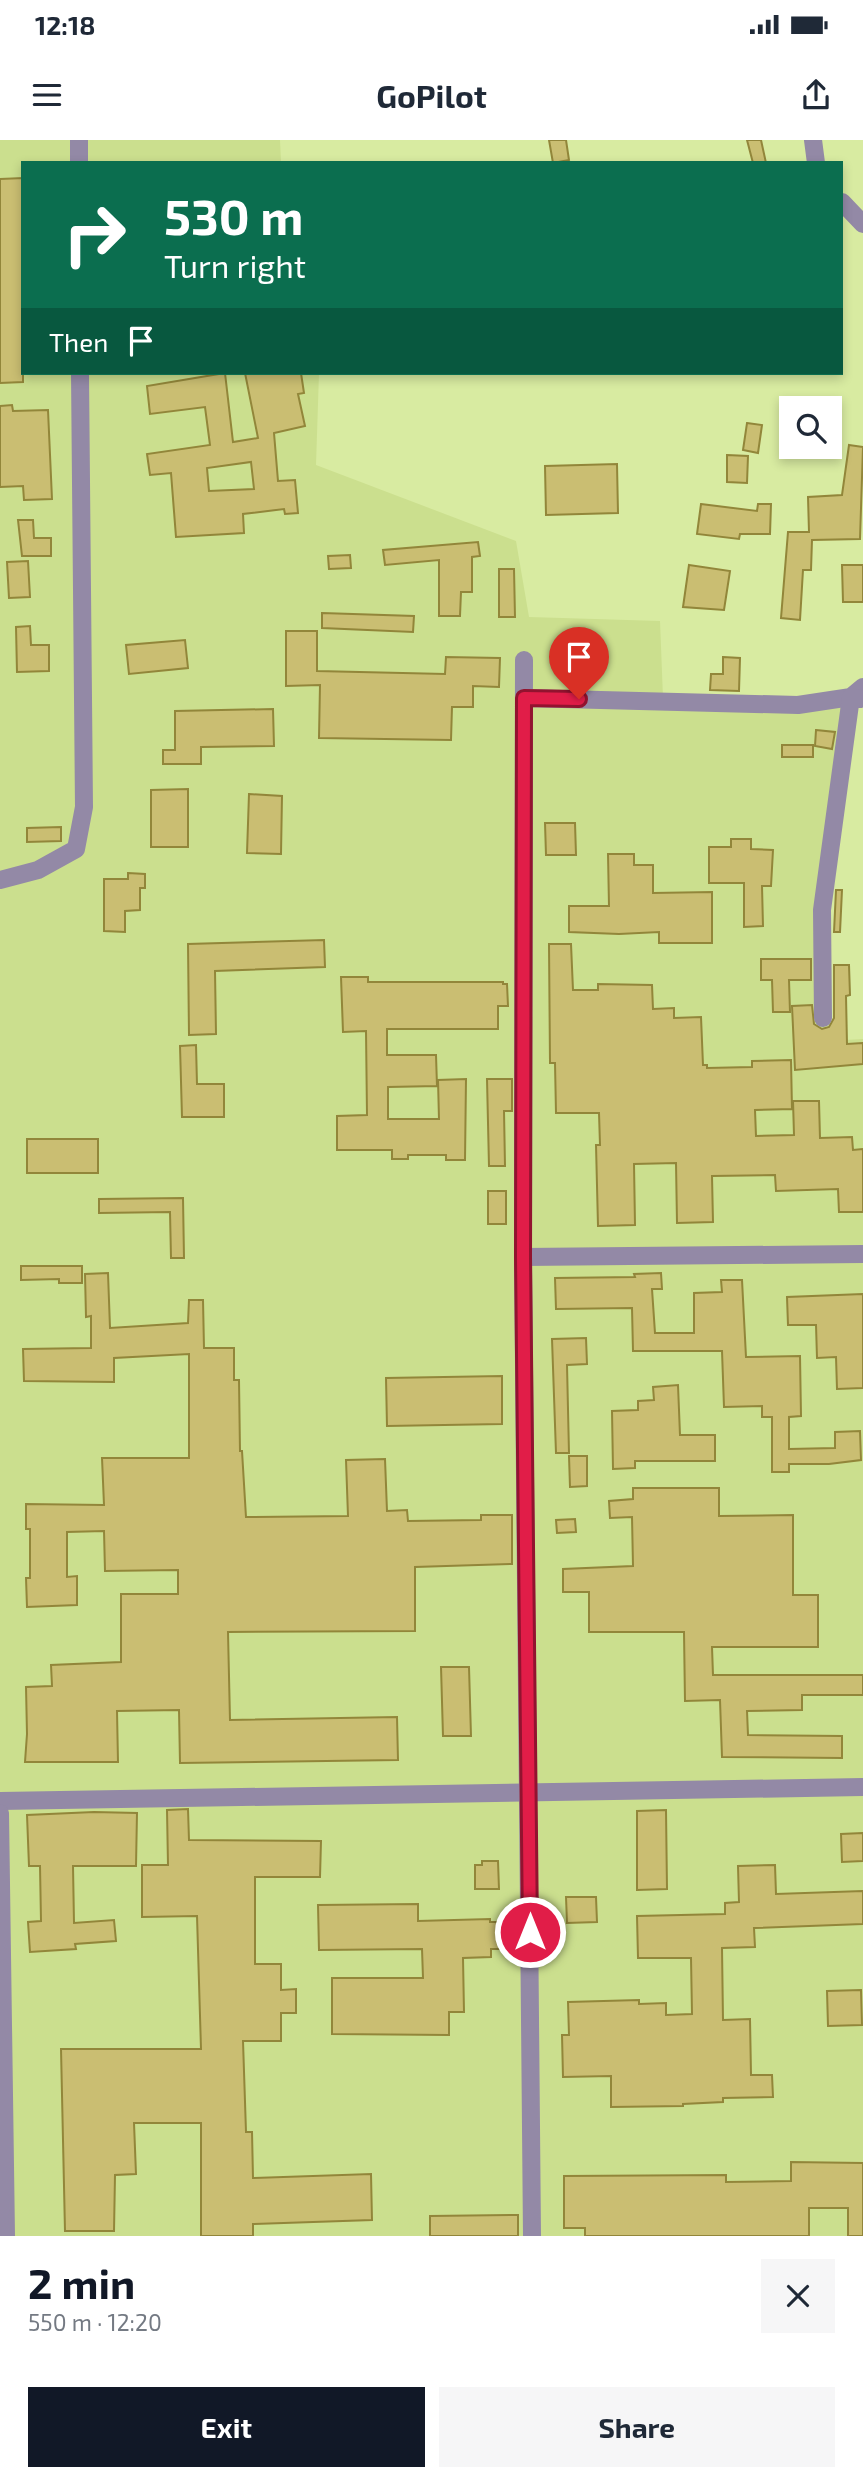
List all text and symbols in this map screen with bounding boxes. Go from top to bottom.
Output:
text: 12:18 [35,9,95,40]
icon: menu [28,76,66,114]
text: GoPilot [376,76,487,114]
icon: share [797,76,835,114]
text: 530 m [164,186,304,245]
icon: right [49,189,140,280]
text: Turn right [164,246,306,284]
icon: arrive [122,322,160,360]
text: Then [49,326,108,357]
map controls [779,396,842,459]
button: search [779,396,842,459]
pin [549,627,609,699]
icon: arrive [560,638,598,676]
position arrow [493,1895,567,1969]
text: 2 min [28,2257,135,2307]
button: close [761,2259,835,2333]
text: 550 m · 12:20 [28,2308,162,2336]
button: Exit [28,2387,425,2467]
button: Share [439,2387,835,2467]

